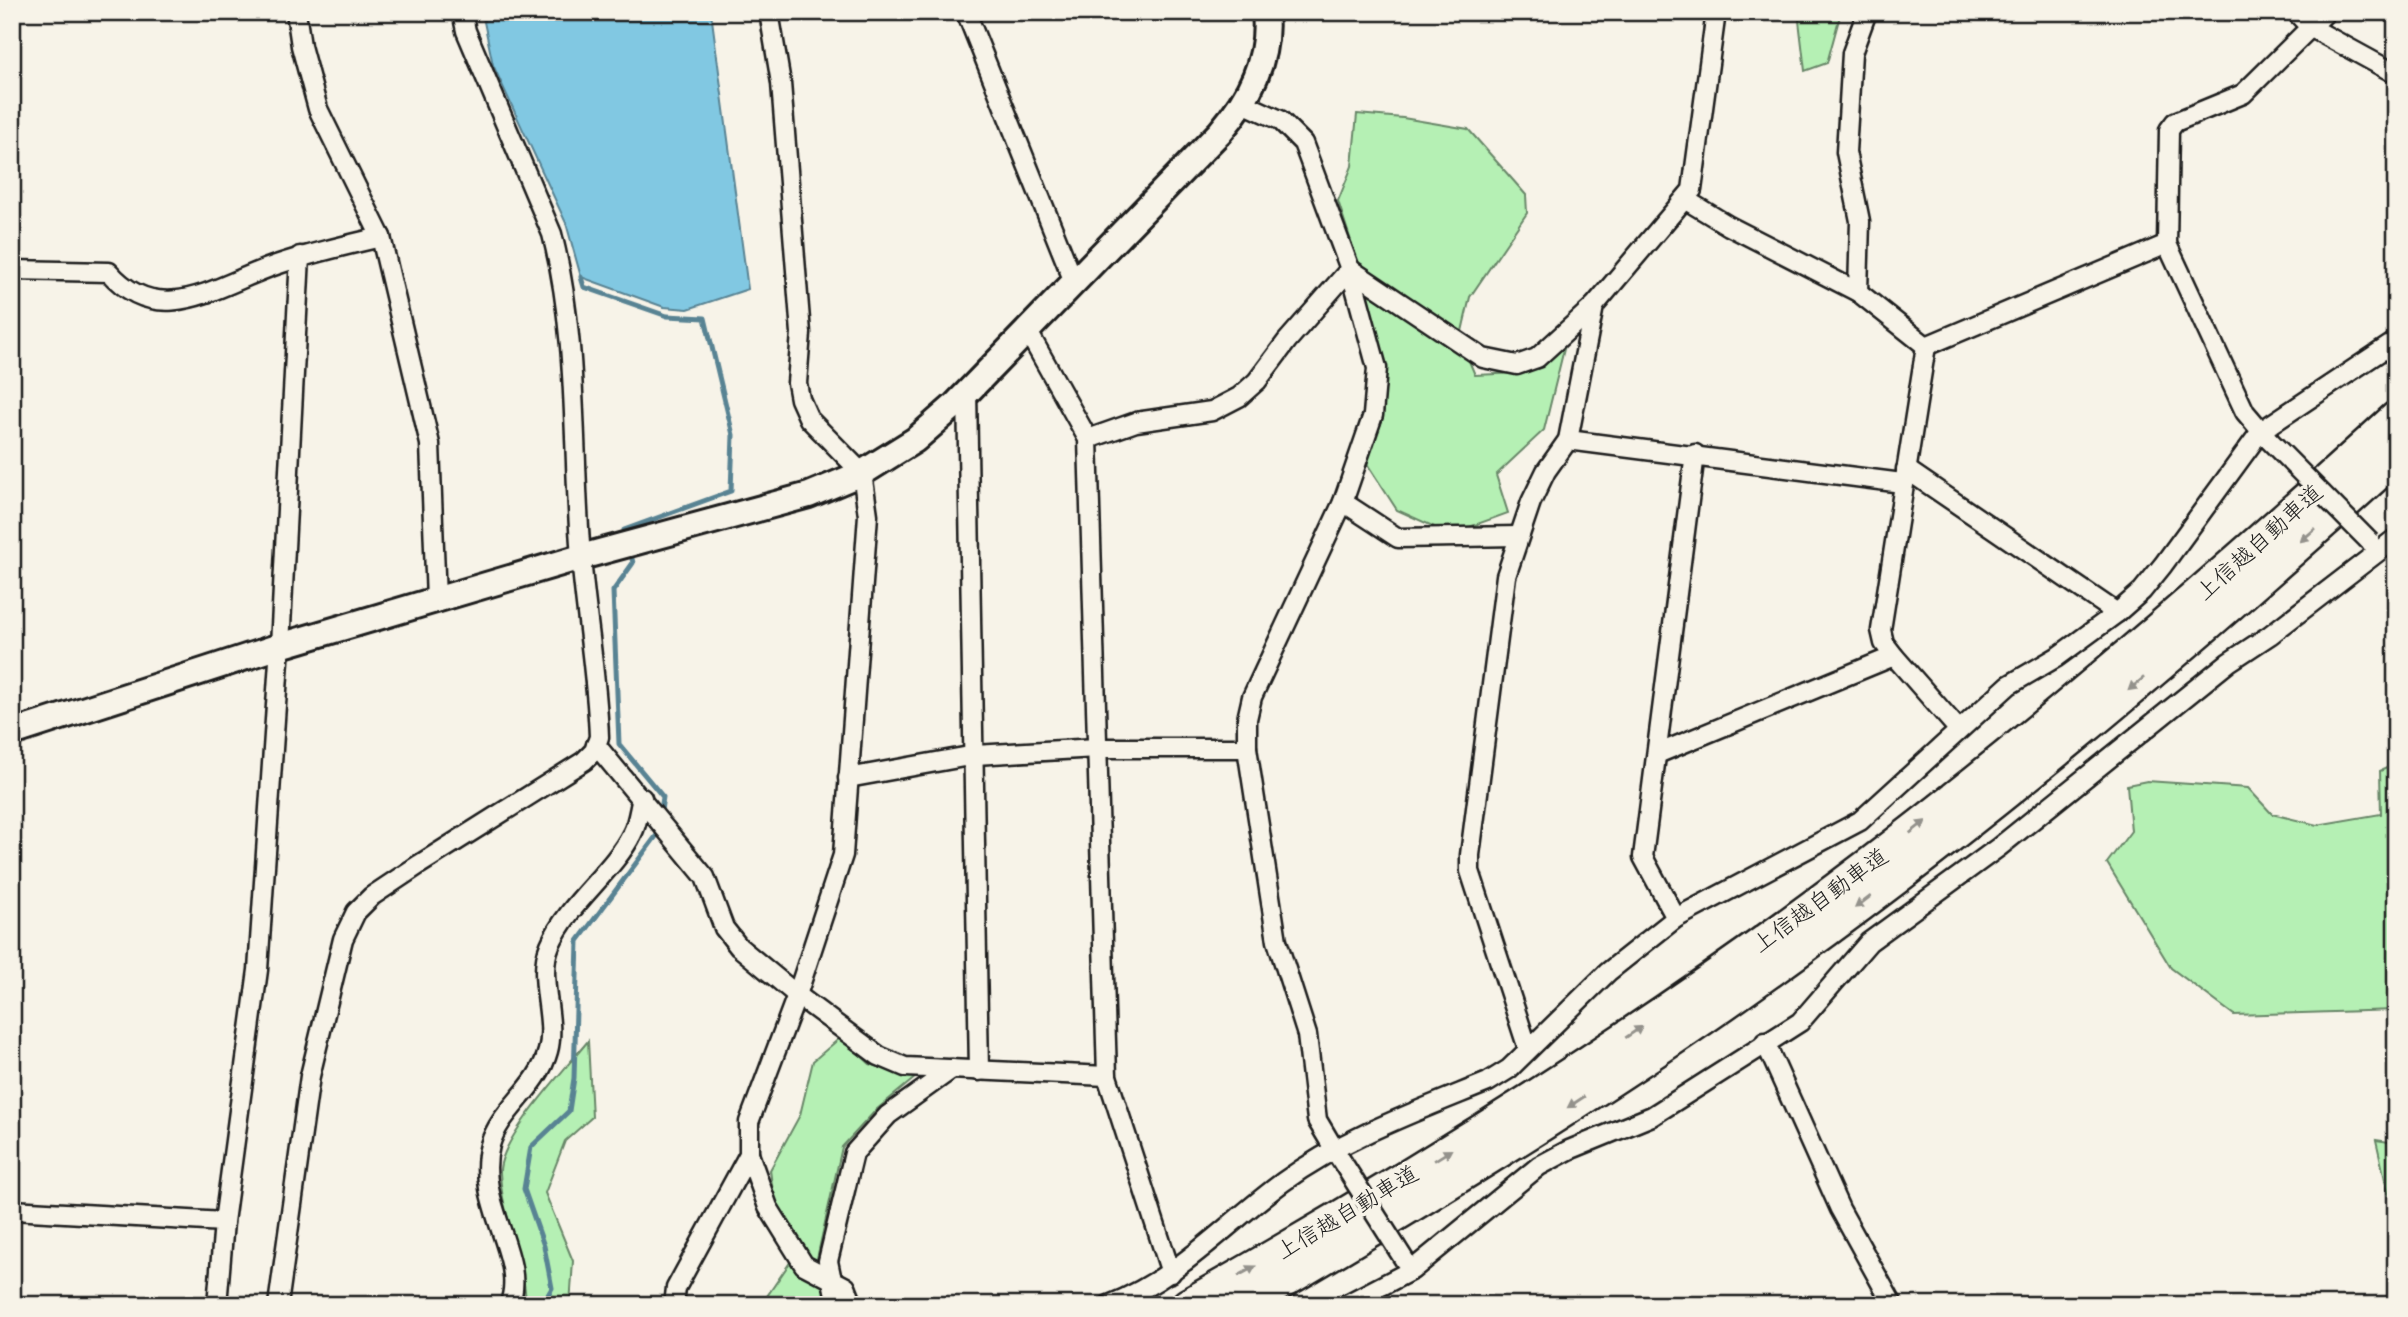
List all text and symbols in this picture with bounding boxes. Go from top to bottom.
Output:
street label: 上信越自動車道 [2189,477,2328,606]
one-way arrow [2300,527,2317,542]
one-way arrow [2128,676,2145,691]
one-way arrow [1908,819,1926,834]
street label: 上信越自動車道 [1746,841,1893,959]
one-way arrow [1854,895,1872,909]
one-way arrow [1624,1025,1644,1038]
one-way arrow [1566,1096,1586,1109]
one-way arrow [1433,1149,1452,1162]
street label: 上信越自動車道 [1270,1158,1423,1265]
one-way arrow [1238,1265,1257,1277]

